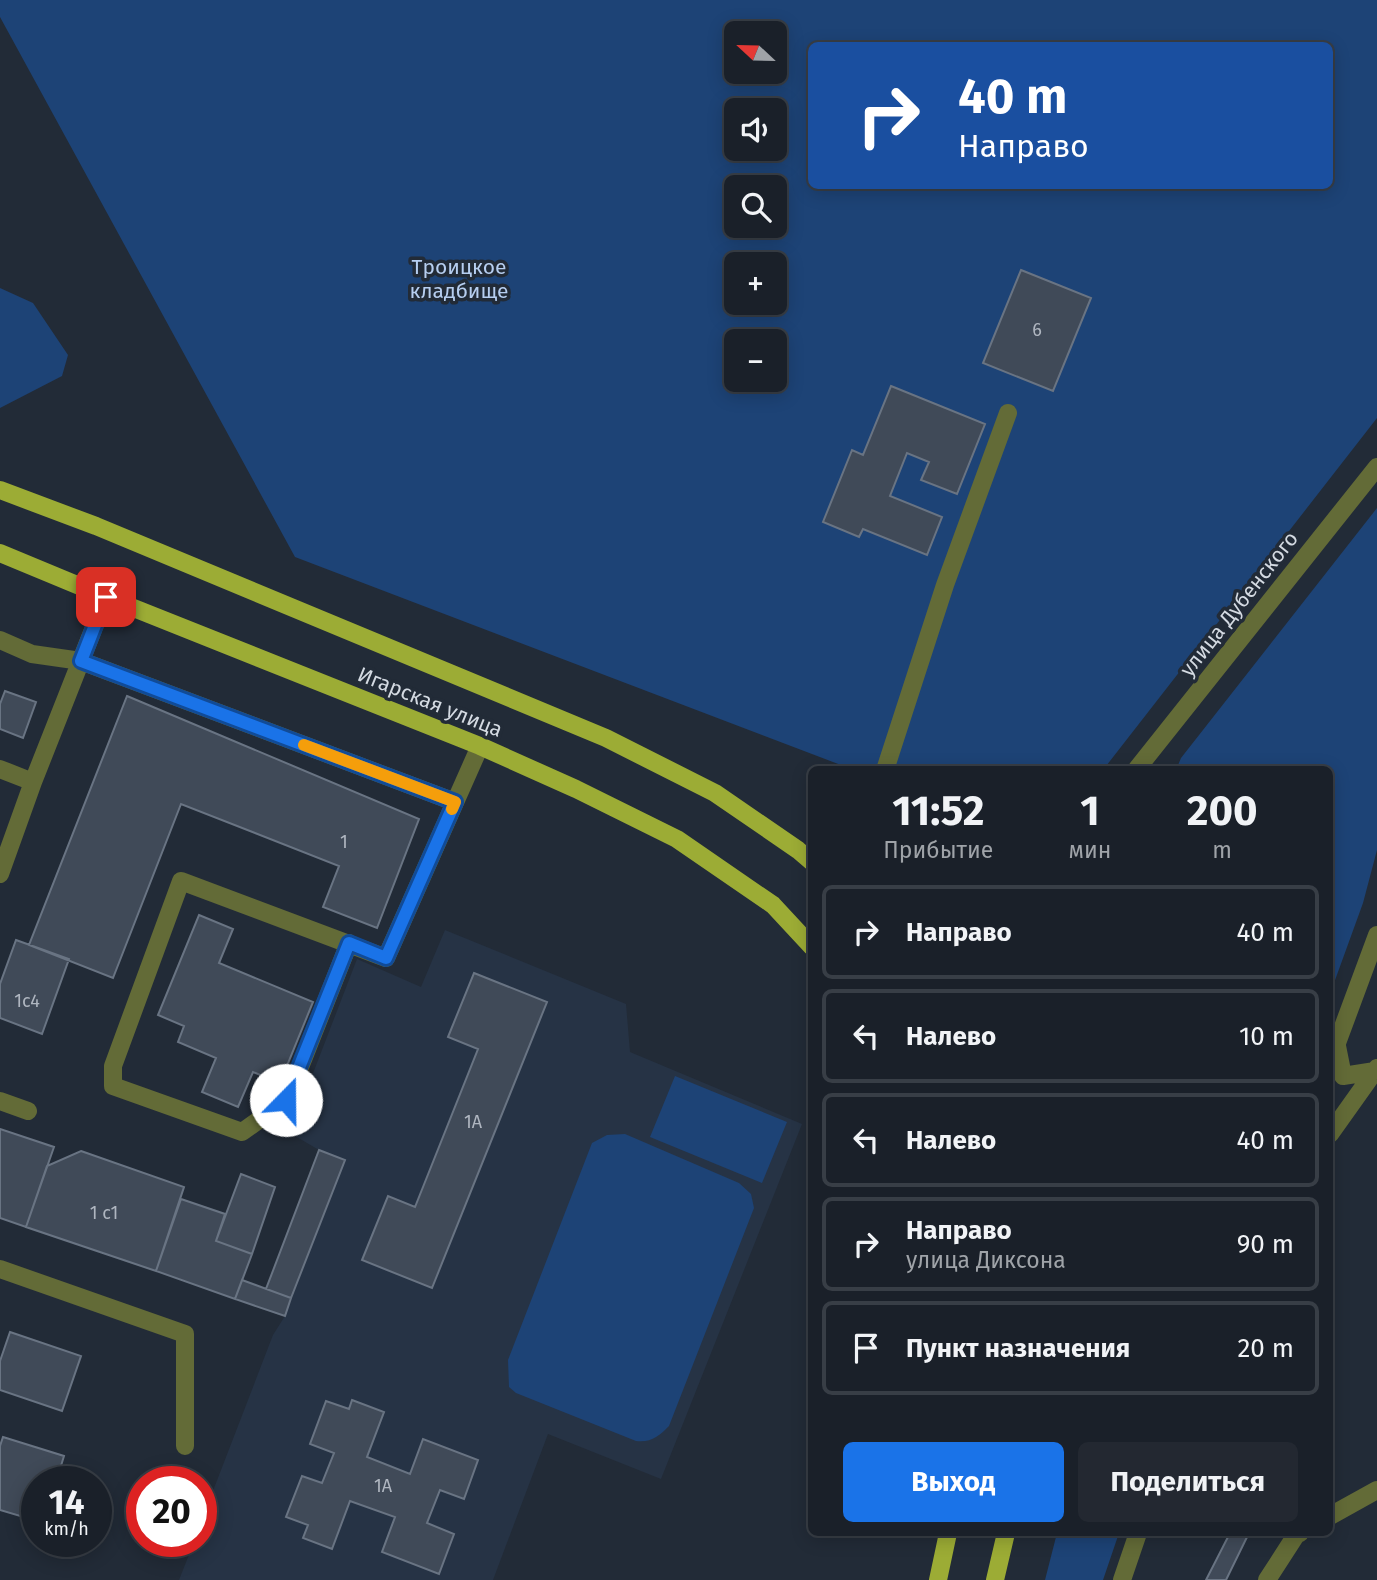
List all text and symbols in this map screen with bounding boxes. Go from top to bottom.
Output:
north arrow [724,21,788,84]
map controls [724,21,787,392]
text: 40 m [958,67,1067,126]
icon: right [843,70,934,161]
button: sound [724,98,787,161]
text: Направо [958,127,1089,165]
button: search [724,175,787,238]
button: + [724,252,787,315]
park label: Троицкое кладбище [410,254,508,304]
house number: 6 [1032,319,1042,341]
button: − [724,329,787,392]
street label: улица Дубенского [1174,526,1304,682]
pin [76,567,136,627]
icon: arrive [87,578,125,616]
street label: Игарская улица [354,661,506,743]
text: 11:52 [892,786,984,836]
text: 1 [1080,786,1100,836]
text: 200 [1187,786,1258,836]
house number: 1 [340,831,348,853]
text: Прибытие [883,836,993,864]
text: мин [1069,836,1111,864]
text: m [1212,836,1232,864]
icon: right [847,913,885,951]
text: Направо [906,917,1012,948]
text: 40 m [1236,917,1294,948]
house number: 1с4 [14,990,40,1012]
icon: left [847,1017,885,1055]
text: Налево [906,1021,996,1052]
text: 10 m [1239,1021,1294,1052]
position arrow [249,1063,323,1137]
house number: 1А [464,1111,483,1133]
icon: left [847,1121,885,1159]
text: Налево [906,1125,996,1156]
text: 40 m [1236,1125,1294,1156]
house number: 1 с1 [90,1202,118,1224]
text: Направо [906,1215,1012,1246]
icon: right [847,1225,885,1263]
text: 90 m [1237,1229,1294,1260]
text: улица Диксона [906,1246,1066,1274]
icon: arrive [847,1329,885,1367]
text: Пункт назначения [906,1333,1130,1364]
text: 20 m [1237,1333,1294,1364]
button: Выход [843,1442,1064,1522]
button: Поделиться [1078,1442,1298,1522]
speed limit sign: 20 [126,1466,217,1557]
house number: 1А [374,1475,393,1497]
text: 14 [48,1481,85,1523]
text: km/h [44,1518,89,1540]

